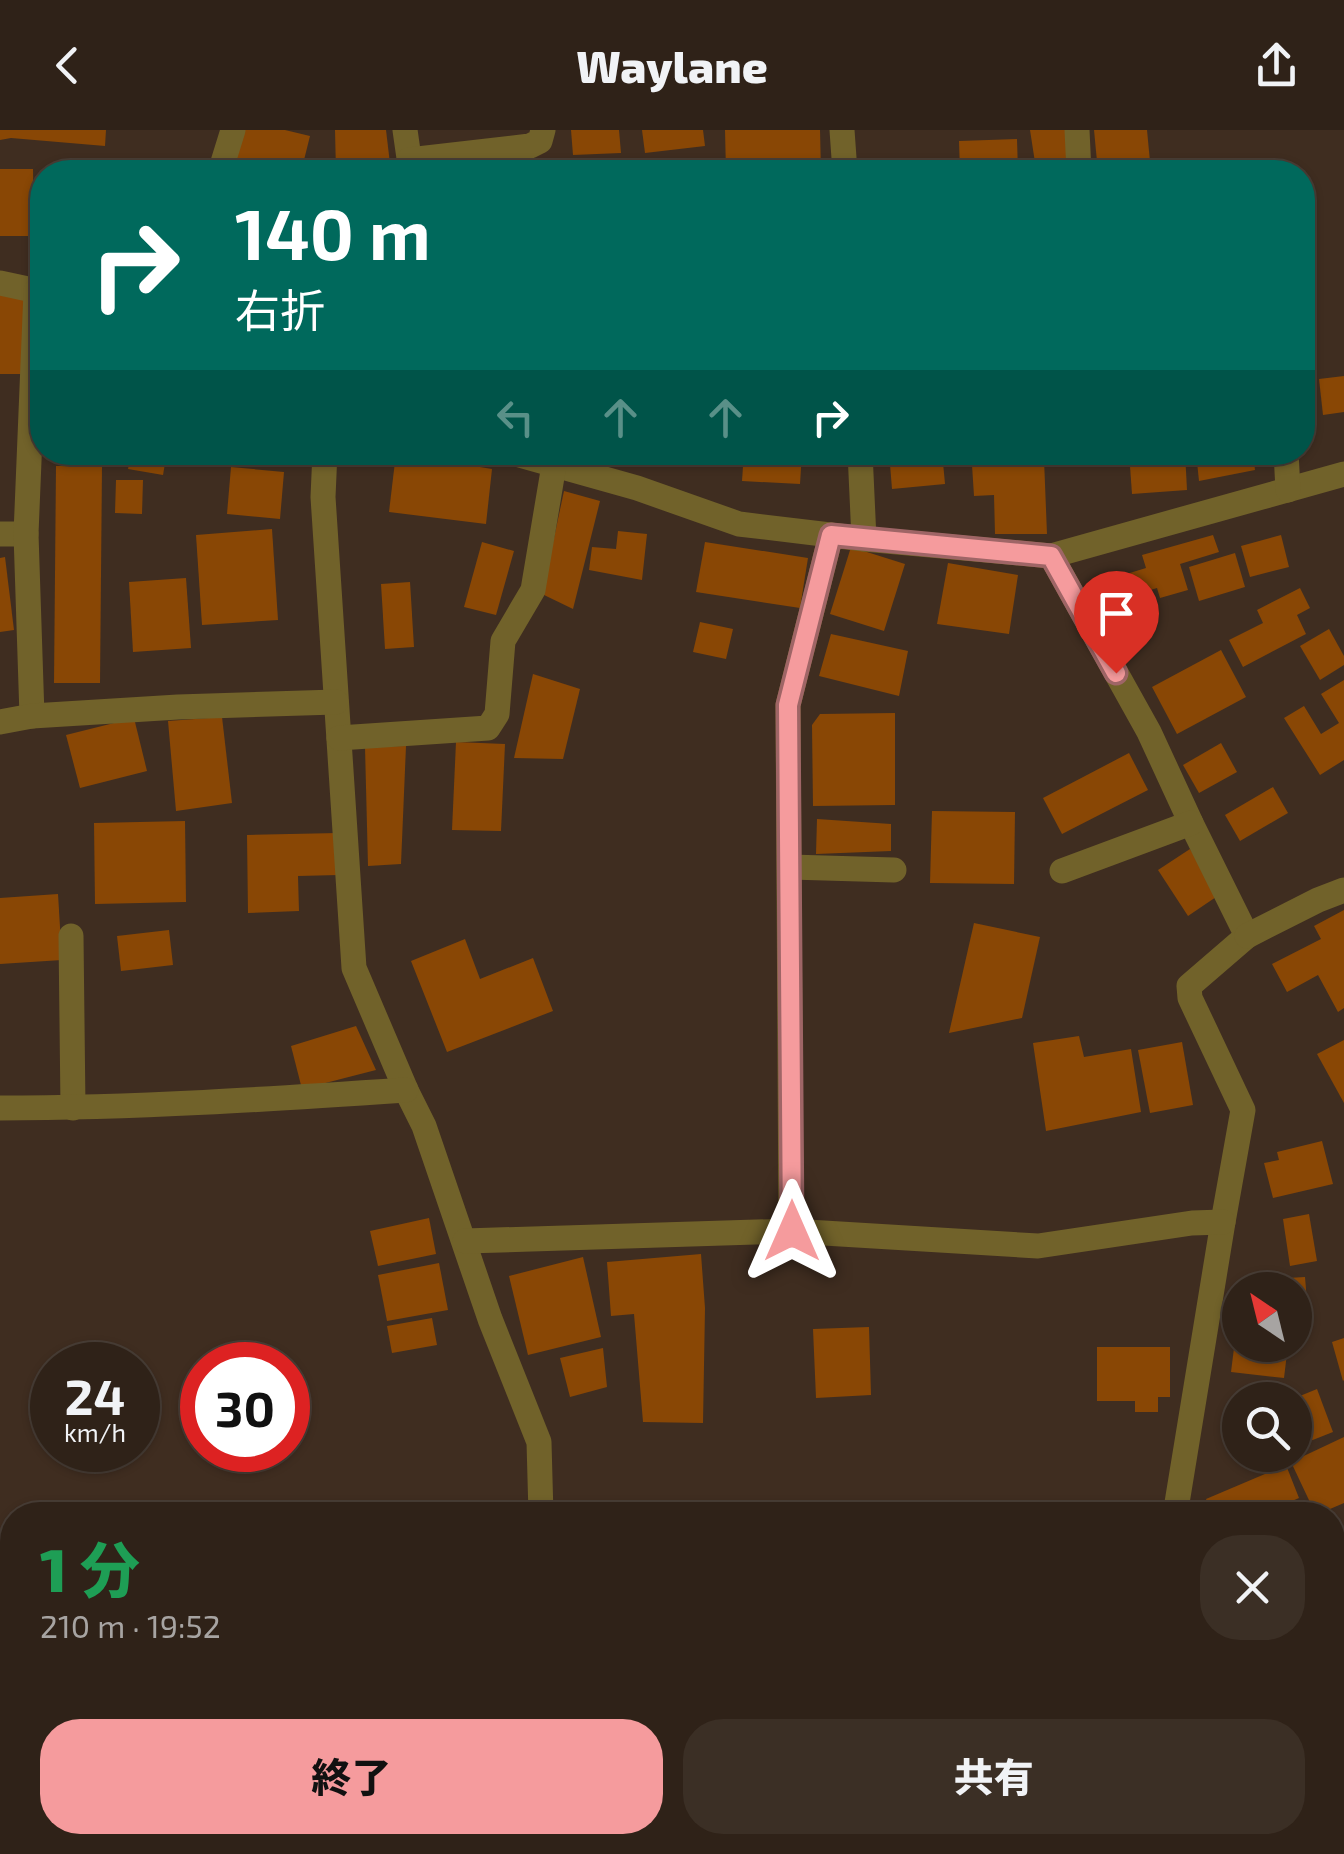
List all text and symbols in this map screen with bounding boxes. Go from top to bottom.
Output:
icon: back [40,38,95,93]
text: Waylane [576,38,768,92]
icon: share [1249,38,1304,93]
text: 140 m [235,190,431,274]
icon: right [70,200,200,330]
text: 右折 [235,282,325,336]
icon: left [488,390,543,445]
icon: ahead [593,390,648,445]
icon: ahead [698,390,753,445]
icon: right [803,390,858,445]
pin [1074,571,1159,674]
icon: arrive [1089,586,1144,641]
position arrow [740,1179,844,1283]
north arrow [1222,1272,1312,1362]
map controls [1222,1272,1312,1472]
speed limit sign: 30 [180,1342,310,1472]
text: 24 [65,1365,125,1425]
button: search [1222,1382,1312,1472]
text: km/h [64,1417,126,1447]
text: 1 分 [40,1532,140,1604]
button: close [1200,1535,1305,1640]
text: 210 m · 19:52 [40,1606,221,1644]
button: 終了 [40,1719,663,1834]
button: 共有 [683,1719,1305,1834]

